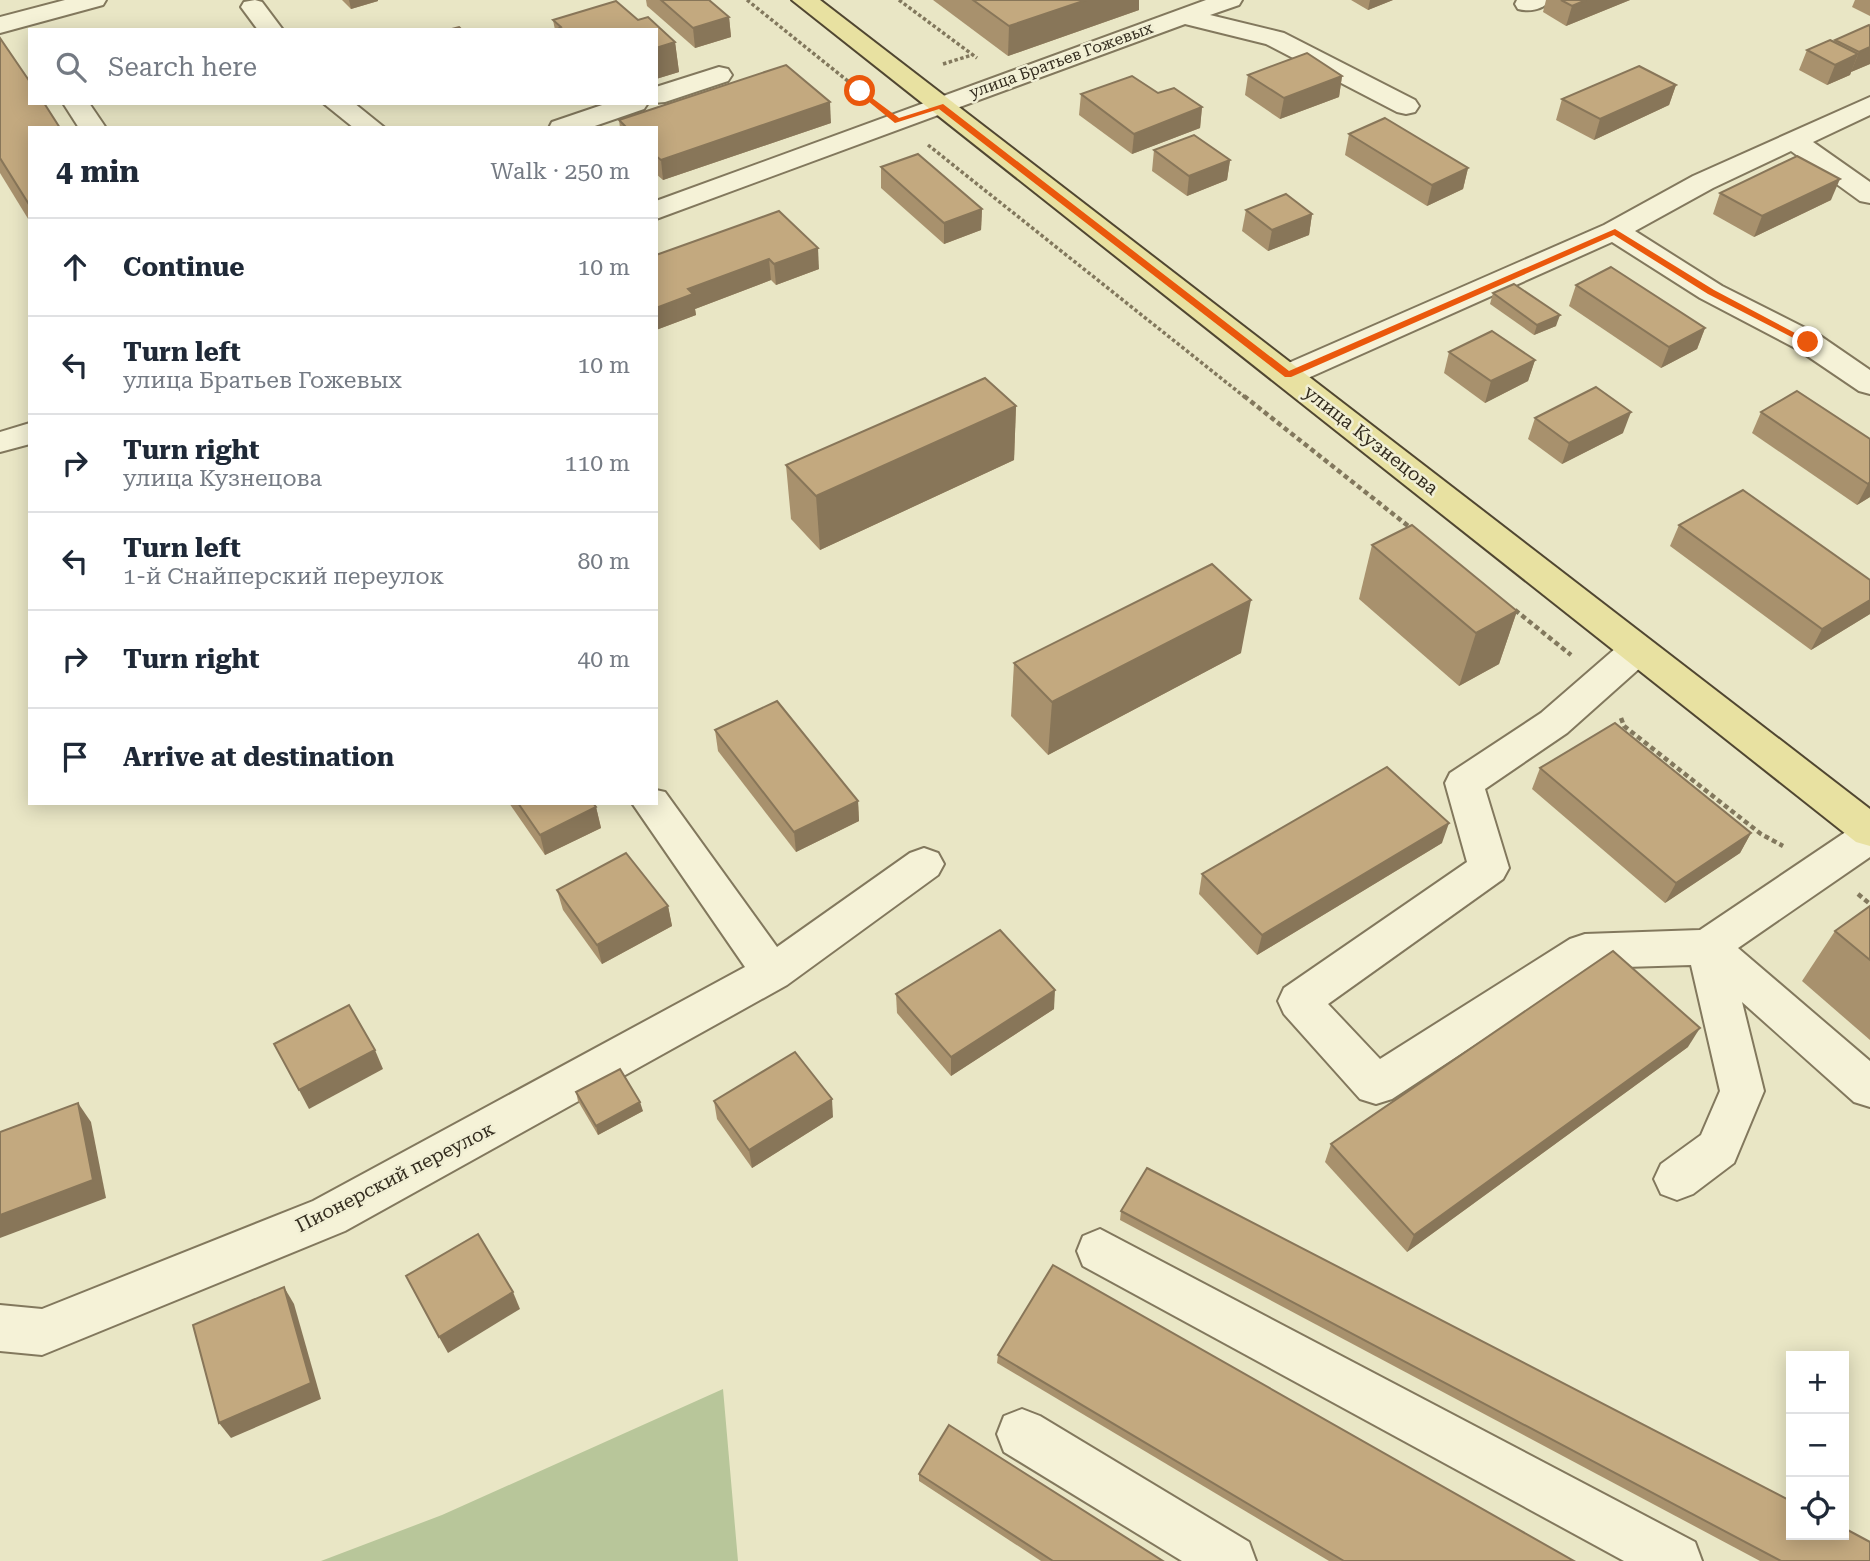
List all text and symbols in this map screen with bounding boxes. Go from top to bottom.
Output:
street label: улица Братьев Гожевых [967,18,1156,102]
search box [28,28,658,105]
icon: search [52,48,90,86]
text: Search here [108,52,257,82]
route start [844,75,875,106]
text: 4 min [56,154,139,189]
text: Walk · 250 m [491,158,630,185]
icon: ahead [56,248,94,286]
text: Continue [123,252,245,282]
text: 10 m [577,254,630,281]
route end [1792,326,1823,357]
text: Turn left [123,337,241,367]
icon: left [56,346,94,384]
text: 10 m [577,352,630,379]
text: улица Братьев Гожевых [123,367,402,394]
street label: улица Кузнецова [1299,380,1443,500]
text: Turn right [123,435,259,465]
icon: right [56,444,94,482]
text: 110 m [565,450,630,477]
text: улица Кузнецова [123,465,322,492]
text: Turn left [123,533,241,563]
icon: left [56,542,94,580]
text: 80 m [577,548,630,575]
text: 1-й Снайперский переулок [123,563,444,590]
icon: right [56,640,94,678]
text: Turn right [123,644,259,674]
text: 40 m [577,646,630,673]
icon: arrive [56,738,94,776]
text: Arrive at destination [123,742,394,772]
street label: Пионерский переулок [292,1117,498,1237]
map controls [1786,1351,1849,1540]
button: + [1786,1351,1849,1414]
button: − [1786,1414,1849,1477]
button: locate [1786,1477,1849,1540]

